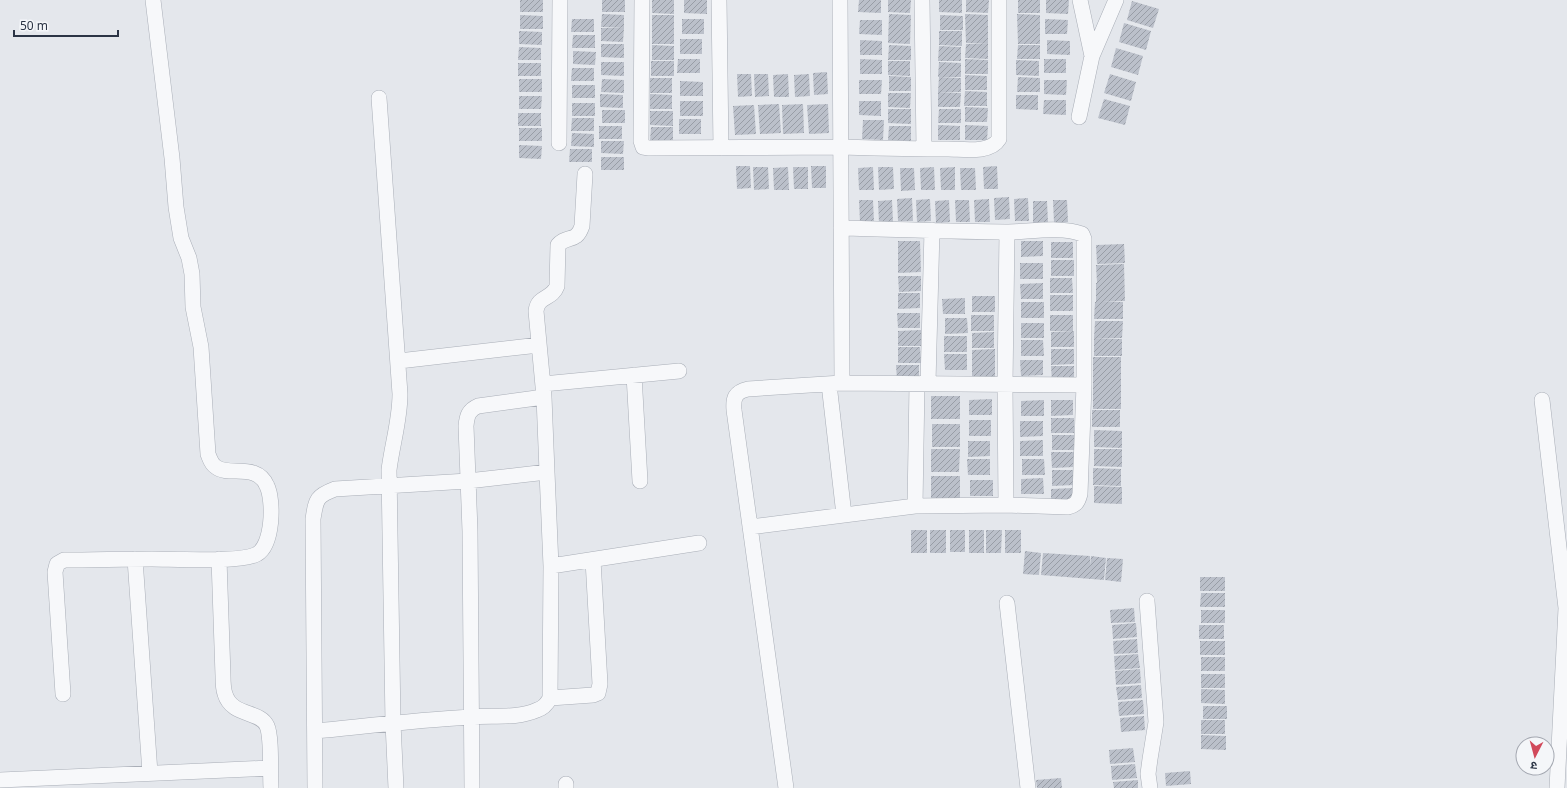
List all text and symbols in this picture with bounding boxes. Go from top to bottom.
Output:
scale bar [14,12,118,38]
text: 50 m [20,17,48,34]
north arrow [1515,736,1555,776]
text: उ [1529,759,1538,774]

